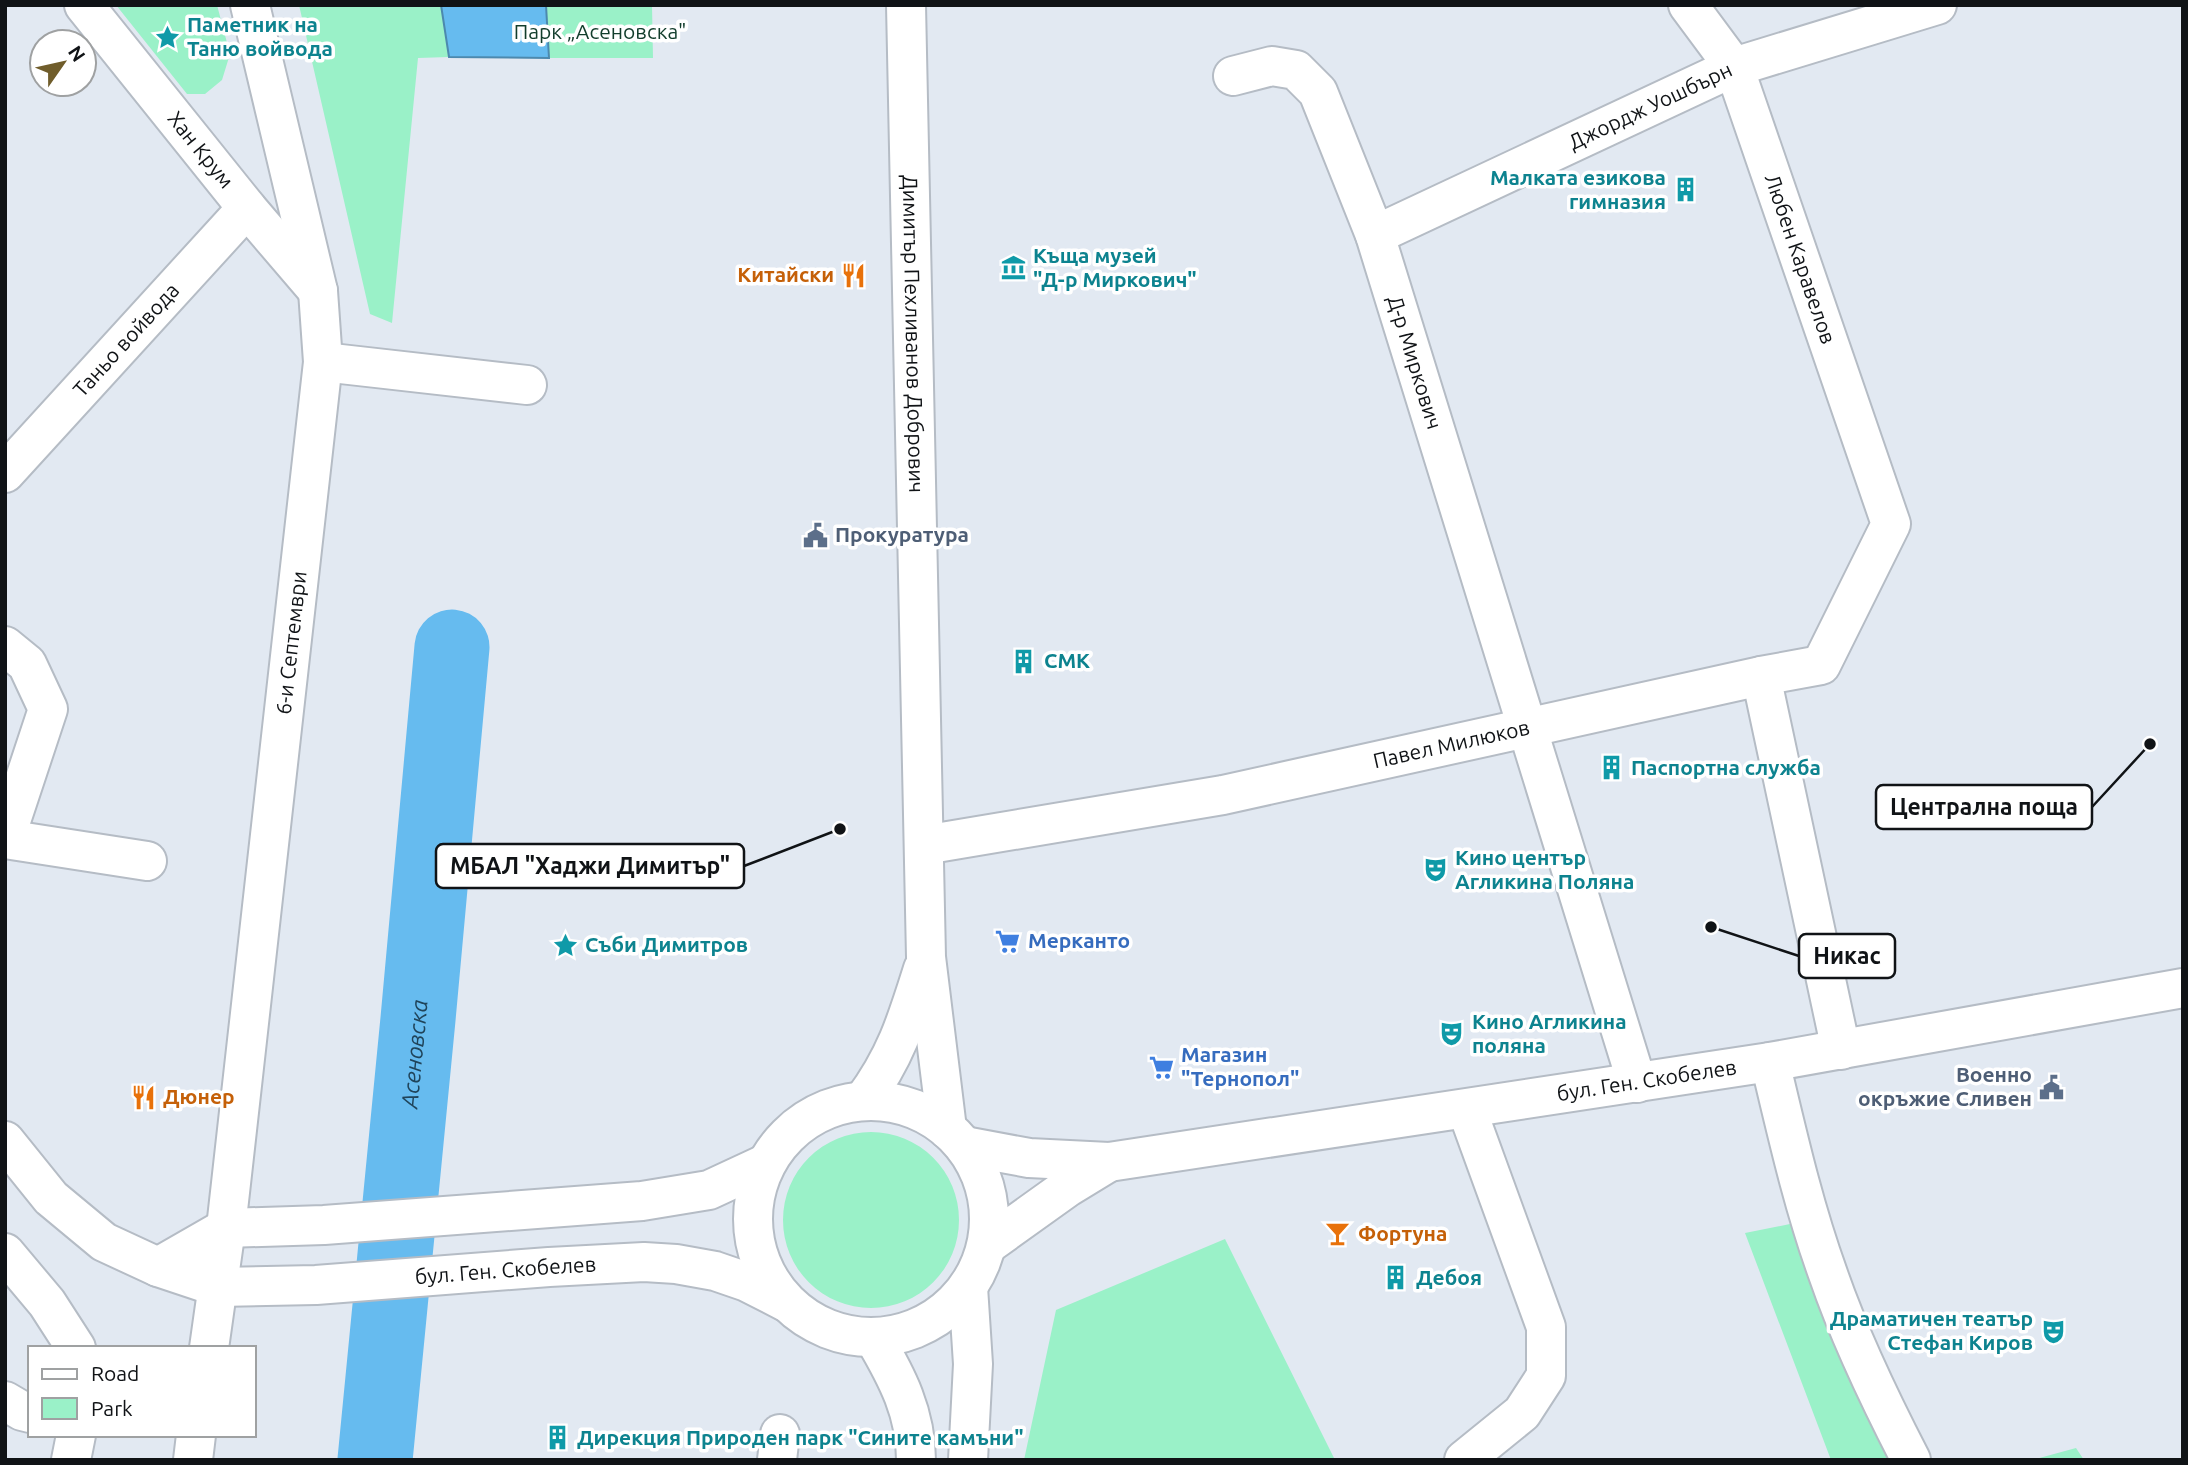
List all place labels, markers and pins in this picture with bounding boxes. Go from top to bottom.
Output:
place label: Паметник на Таню войвода [187,12,333,60]
place icon: Паметник на Таню войвода [153,23,181,51]
place label: Малката езикова гимназия [1490,165,1666,213]
building icon: Малката езикова гимназия [1672,176,1700,204]
place label: Къща музей "Д-р Миркович" [1033,243,1197,291]
museum icon: Къща музей "Д-р Миркович" [999,254,1027,282]
restaurant icon: Китайски [840,261,868,289]
place label: Китайски [737,262,834,286]
public building icon: Прокуратура [801,521,829,549]
place label: Прокуратура [835,522,969,546]
building icon: СМК [1010,647,1038,675]
place label: СМК [1044,648,1090,672]
building icon: Паспортна служба [1597,754,1625,782]
place label: Паспортна служба [1631,755,1821,779]
callout: Централна поща [1876,785,2092,829]
callout: МБАЛ "Хаджи Димитър" [436,844,744,888]
place label: Кино център Агликина Поляна [1455,845,1634,893]
theatre icon: Кино център Агликина Поляна [1421,856,1449,884]
supermarket icon: Мерканто [994,927,1022,955]
place label: Мерканто [1028,928,1130,952]
place icon: Съби Димитров [551,931,579,959]
place label: Съби Димитров [585,932,748,956]
callout: Никас [1799,934,1895,978]
place label: Кино Агликина поляна [1472,1009,1627,1057]
theatre icon: Кино Агликина поляна [1438,1020,1466,1048]
place label: Магазин "Тернопол" [1181,1042,1299,1090]
supermarket icon: Магазин "Тернопол" [1147,1053,1175,1081]
place label: Военно окръжие Сливен [1858,1062,2032,1110]
public building icon: Военно окръжие Сливен [2038,1073,2066,1101]
restaurant icon: Дюнер [129,1083,157,1111]
place label: Дюнер [163,1084,235,1108]
bar icon: Фортуна [1324,1220,1352,1248]
place label: Фортуна [1358,1221,1447,1245]
building icon: Дебоя [1382,1264,1410,1292]
place label: Дебоя [1416,1265,1482,1289]
place label: Драматичен театър Стефан Киров [1830,1306,2033,1354]
theatre icon: Драматичен театър Стефан Киров [2039,1317,2067,1345]
building icon: Дирекция Природен парк "Сините камъни" [543,1424,571,1452]
place label: Дирекция Природен парк "Сините камъни" [577,1425,1024,1449]

